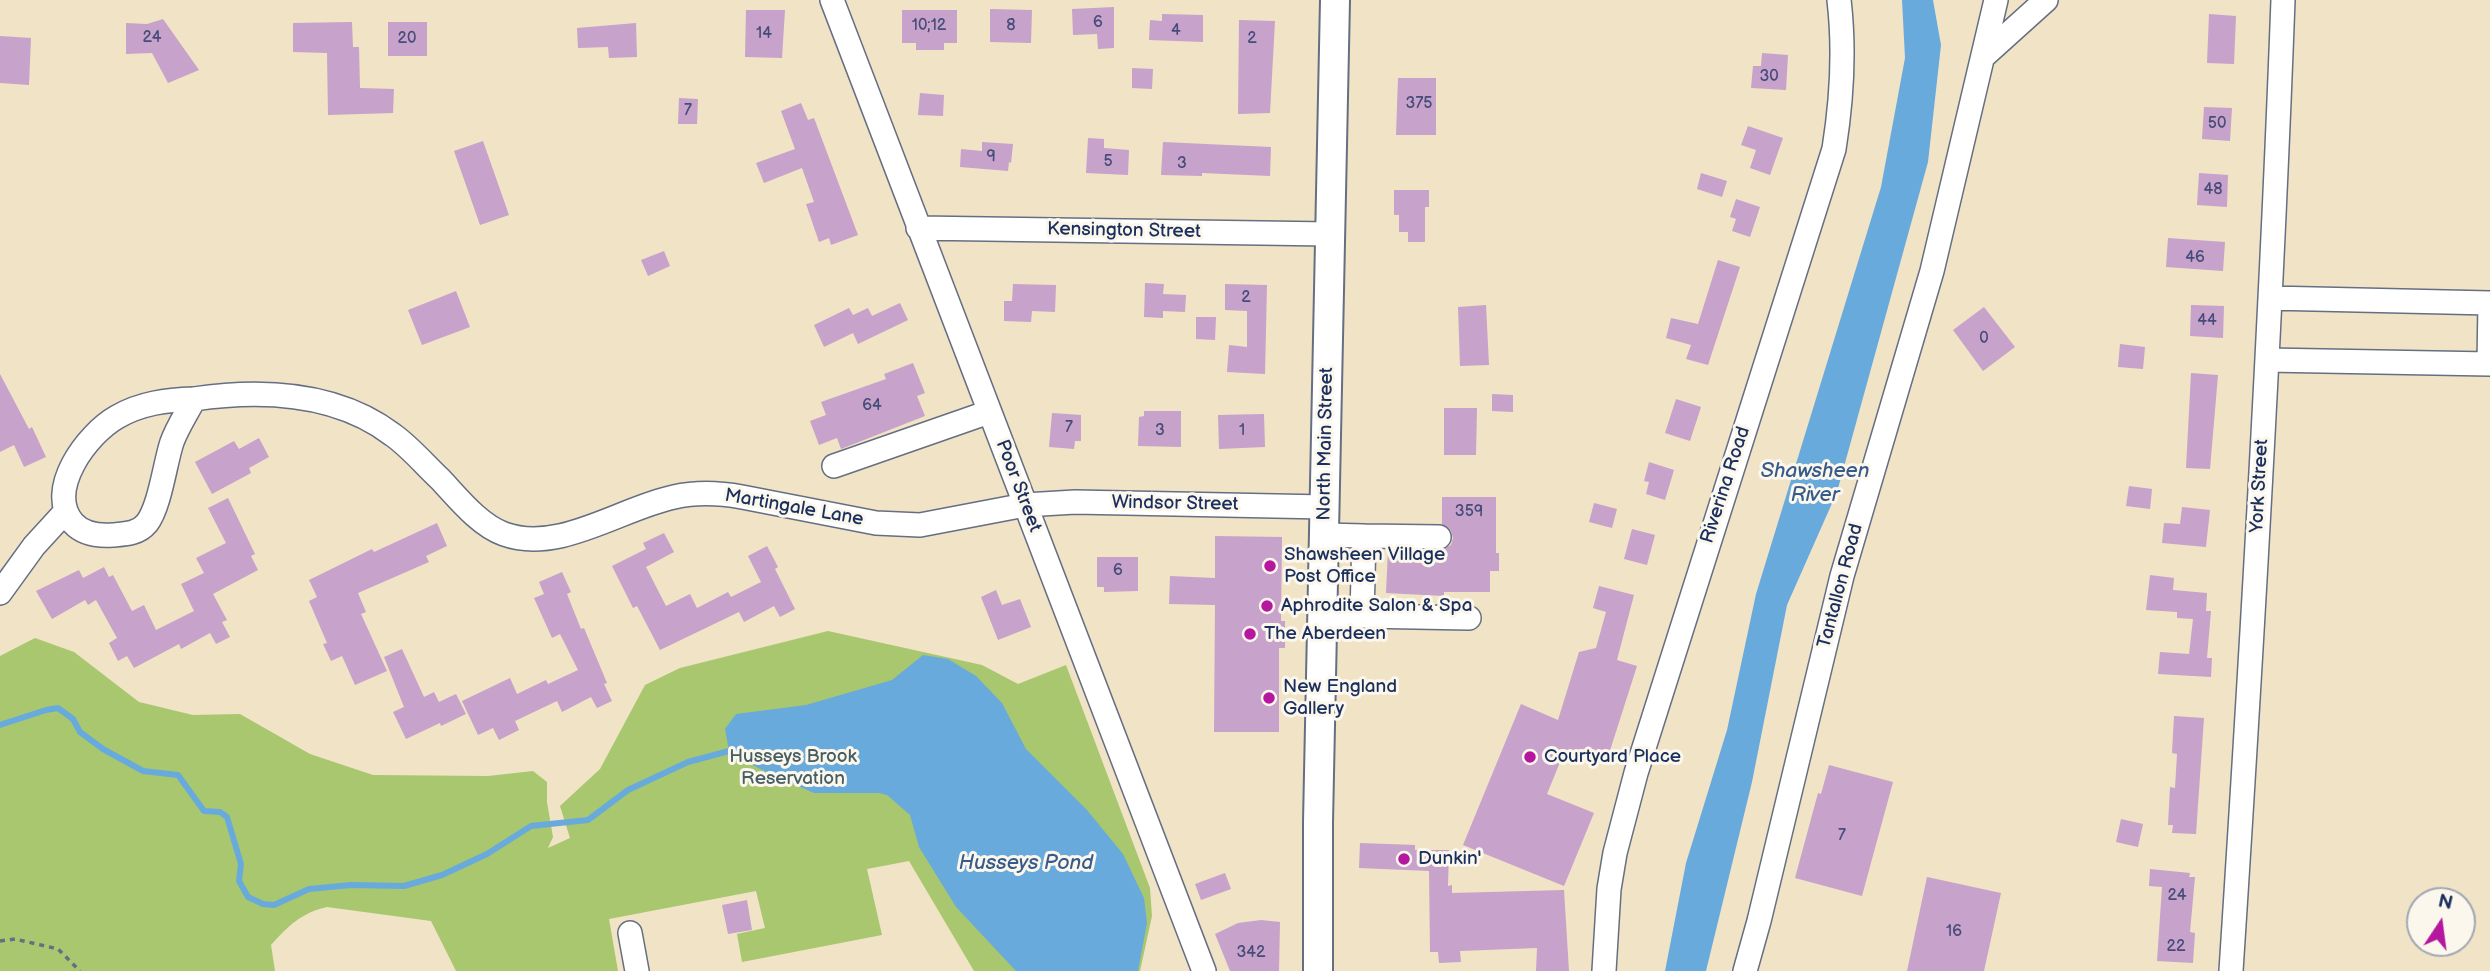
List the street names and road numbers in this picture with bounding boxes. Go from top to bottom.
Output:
street label: Kensington Street [1047,218,1201,244]
street label: North Main Street [1313,367,1339,521]
street label: Riverina Road [1696,424,1756,546]
street label: Poor Street [990,437,1046,535]
street label: York Street [2246,439,2274,533]
street label: Martingale Lane [723,485,865,531]
street label: Windsor Street [1111,491,1239,517]
street label: Tantallon Road [1813,521,1869,651]

